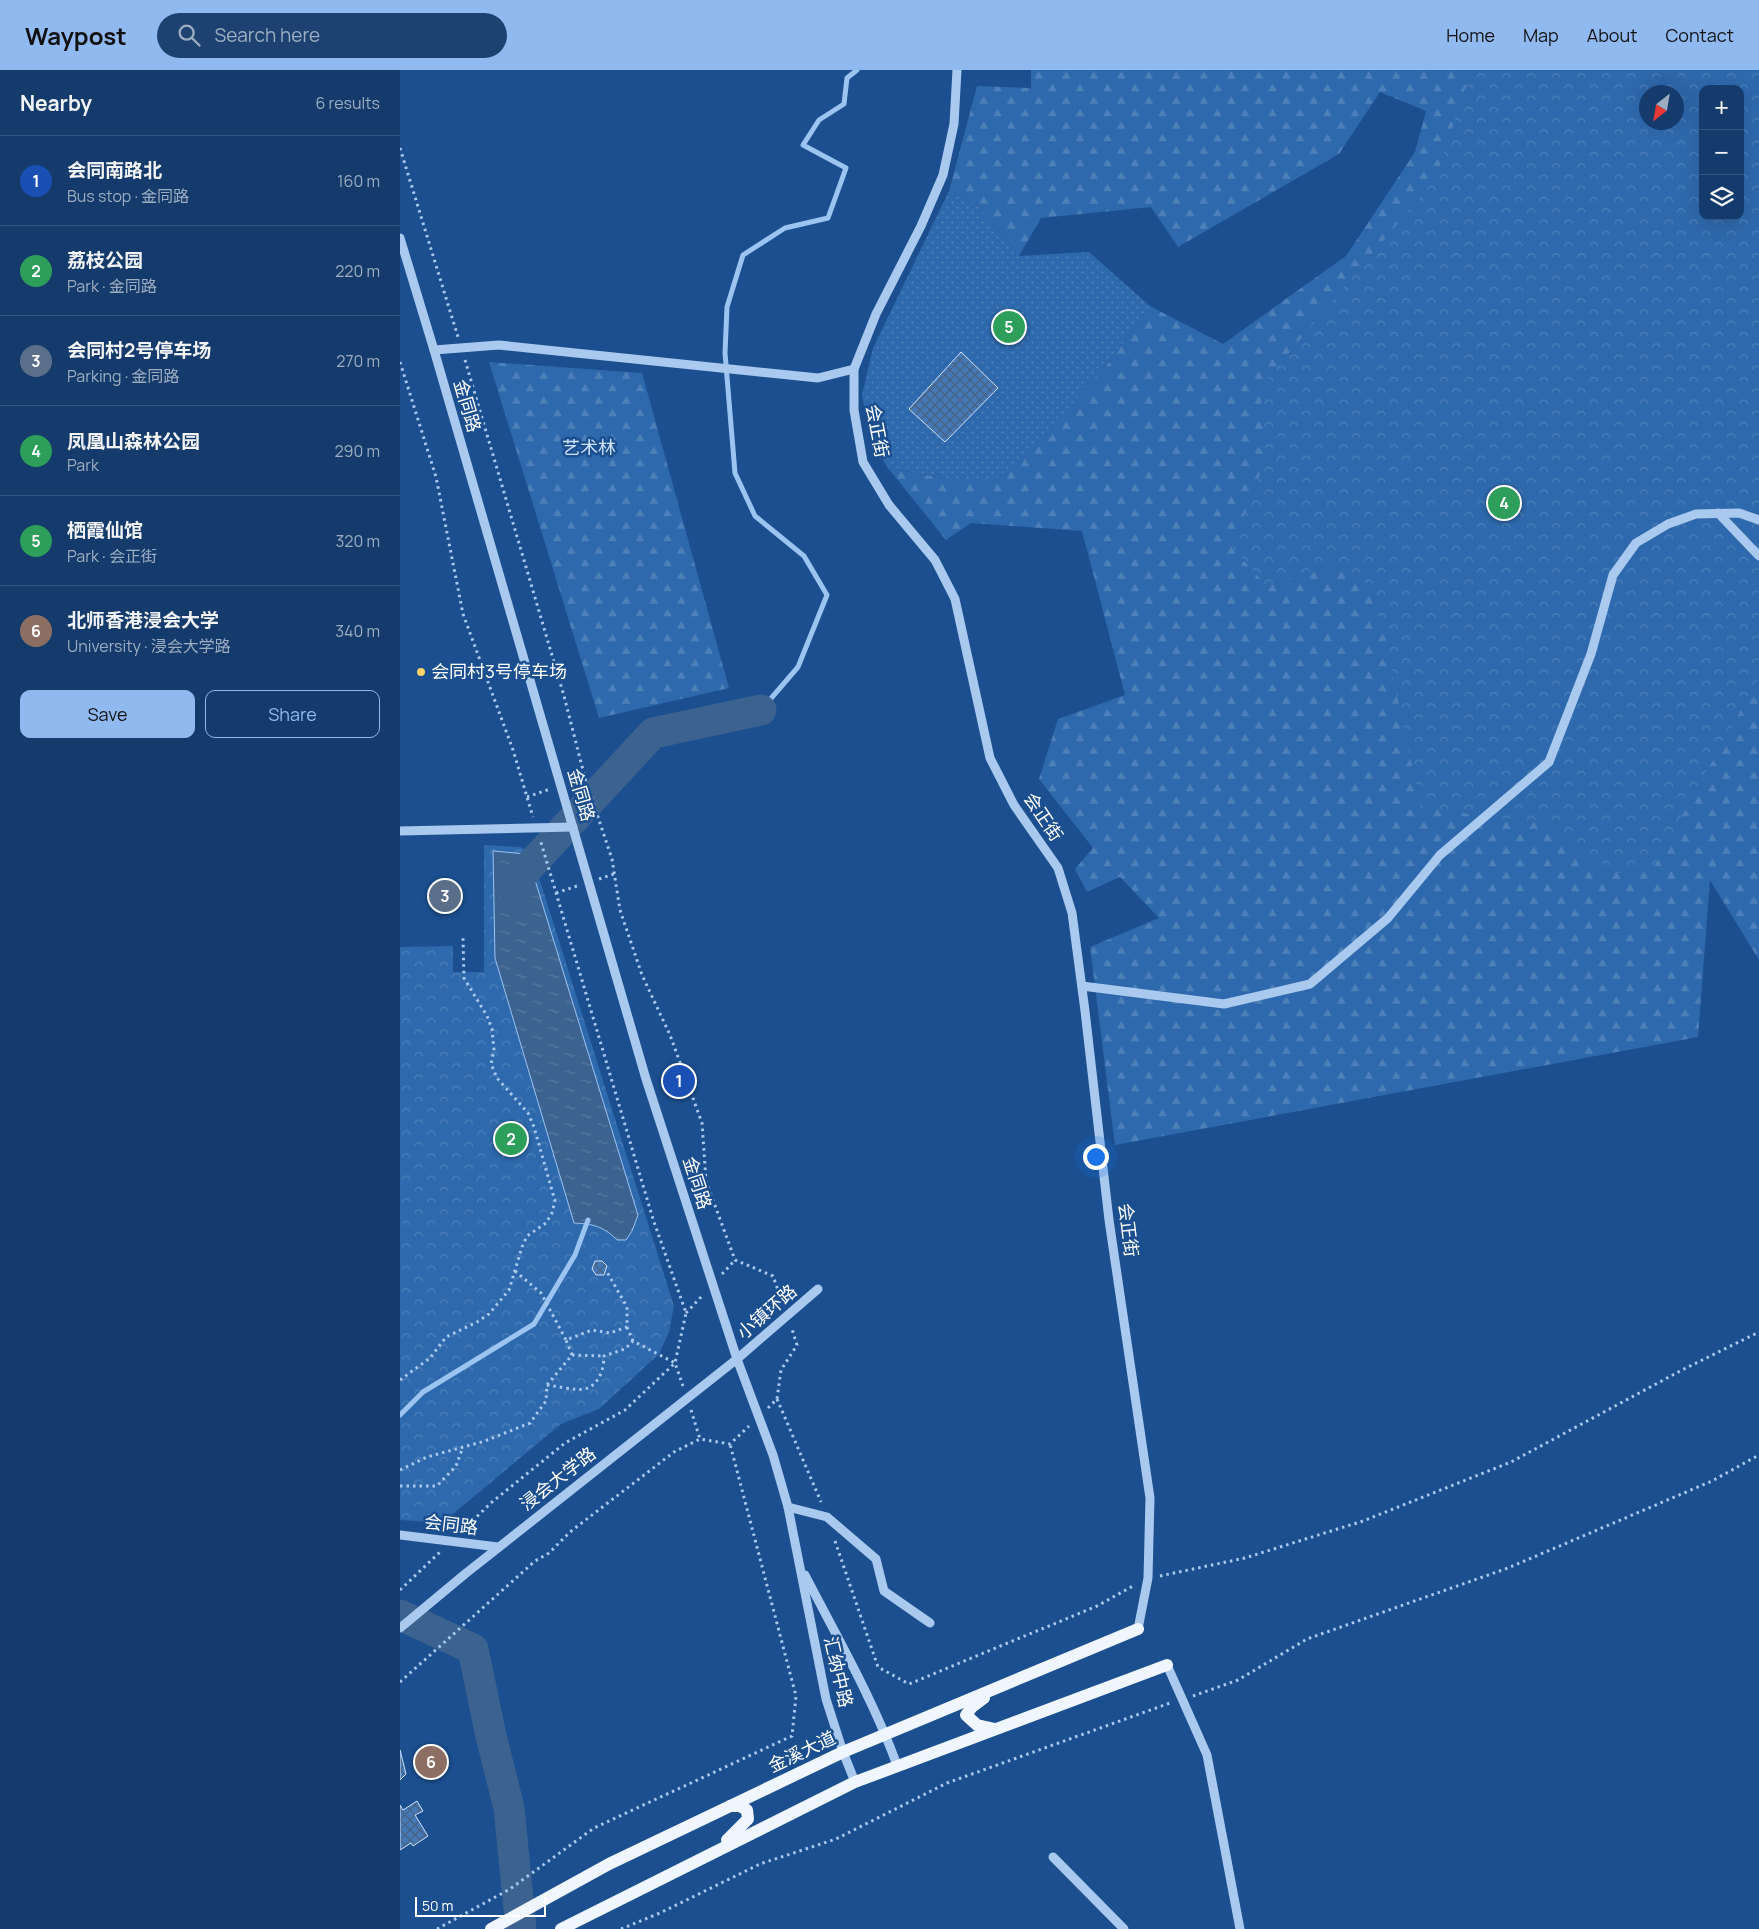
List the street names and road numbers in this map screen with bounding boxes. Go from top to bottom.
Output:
street label: 金同路 [449,376,487,435]
street label: 会正街 [861,402,895,460]
street label: 金同路 [563,765,601,824]
street label: 会正街 [1019,787,1069,846]
street label: 金同路 [678,1153,718,1212]
street label: 会正街 [1114,1202,1144,1258]
street label: 小镇环路 [731,1279,801,1344]
street label: 浸会大学路 [515,1441,600,1515]
street label: 会同路 [423,1509,479,1539]
street label: 汇纳中路 [819,1634,859,1710]
street label: 金溪大道 [764,1725,839,1777]

